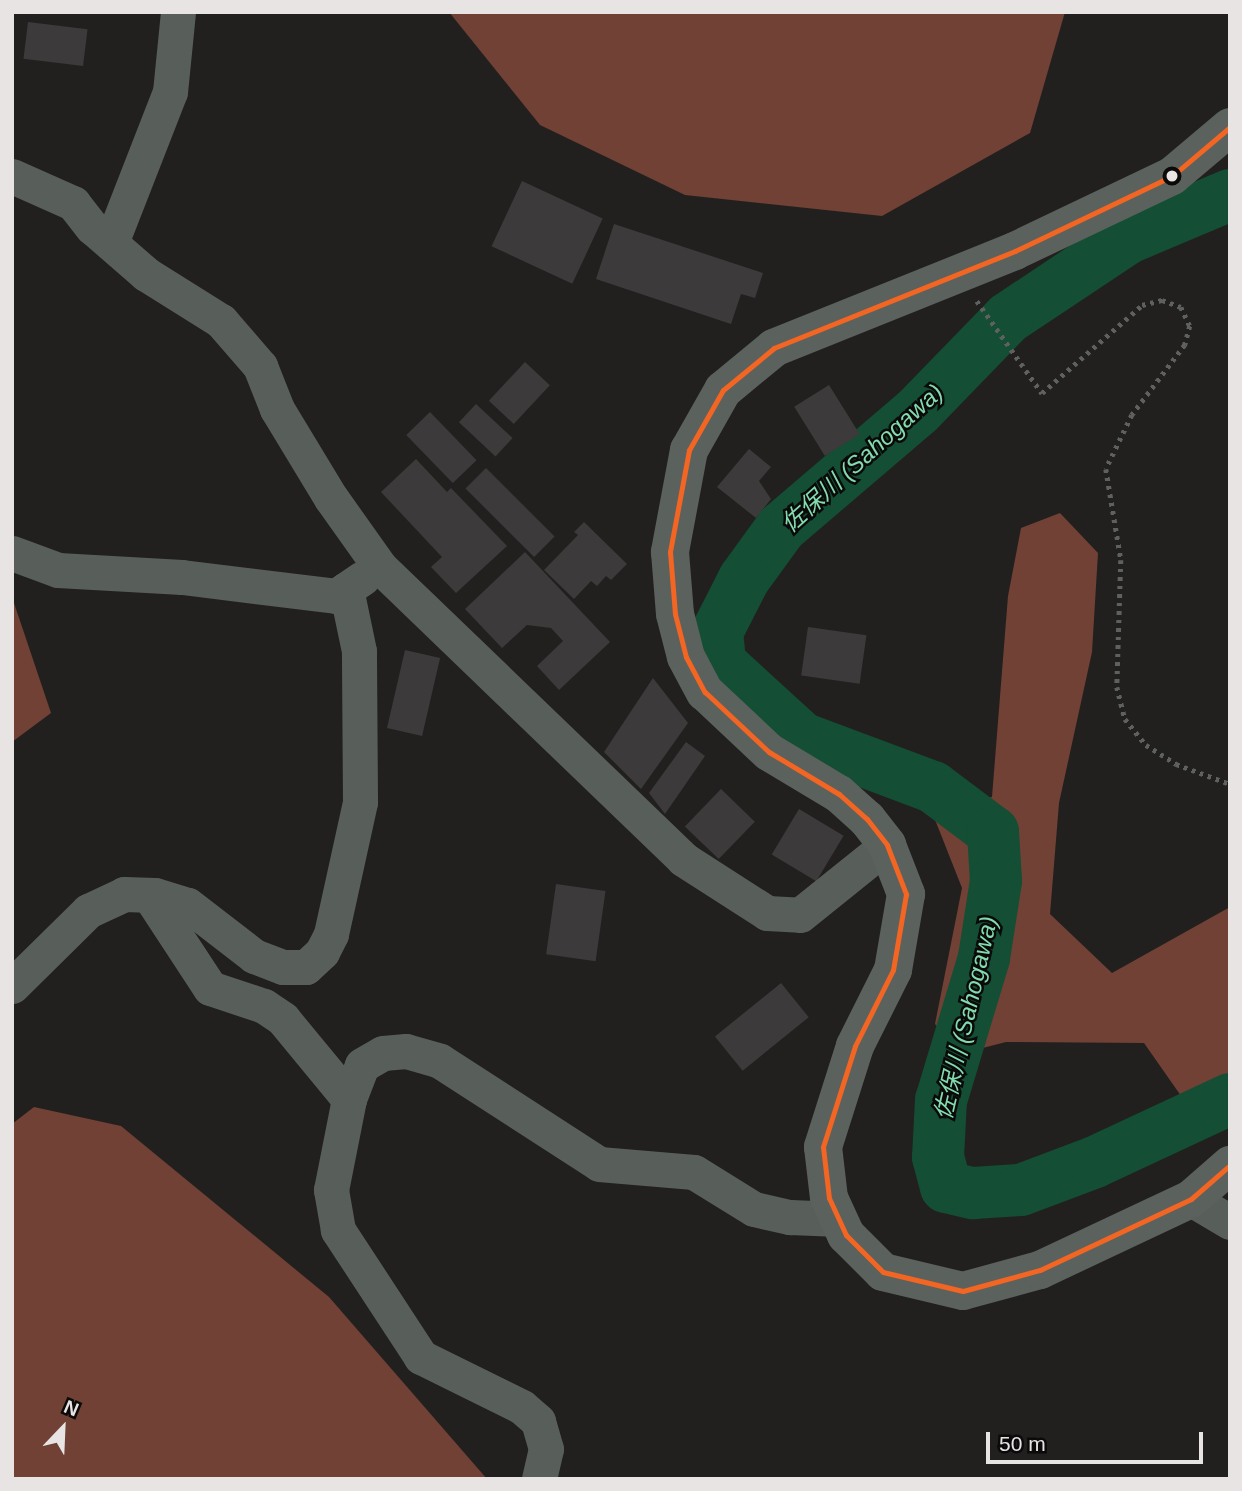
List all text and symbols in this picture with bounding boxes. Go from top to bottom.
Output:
unlabelled marker [1165,169,1179,183]
water label: 佐保川 (Sahogawa) [775,378,949,538]
water label: 佐保川 (Sahogawa) [929,913,1003,1123]
north arrow [28,1393,98,1463]
text: N [61,1396,82,1421]
scale bar [990,1418,1207,1462]
text: 50 m [999,1432,1046,1455]

